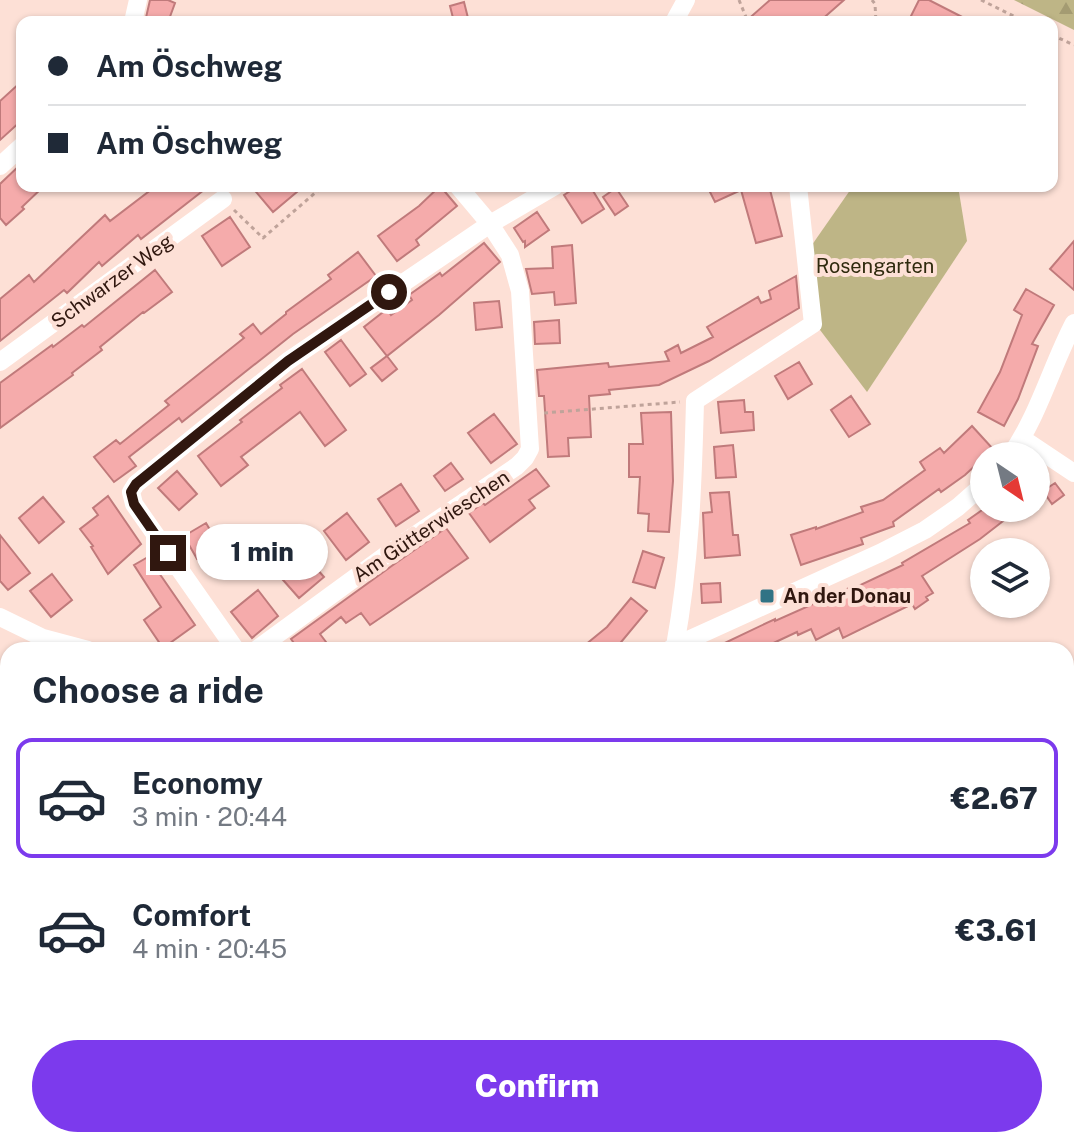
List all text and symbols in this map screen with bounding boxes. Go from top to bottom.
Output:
text: Am Öschweg [96,48,282,84]
text: Am Öschweg [96,125,282,161]
street label: Schwarzer Weg [46,229,178,333]
park label: Rosengarten [816,254,934,278]
route start [371,274,407,310]
north arrow [970,442,1050,522]
map controls [970,442,1050,618]
street label: Am Gütterwieschen [348,465,514,587]
callout: 1 min [196,525,328,581]
route end [150,535,186,571]
text: 1 min [230,536,294,567]
button: layers [970,538,1050,618]
place label: An der Donau [783,584,911,608]
marker: An der Donau [758,587,776,605]
text: Choose a ride [32,669,264,711]
icon: car [36,762,108,834]
text: Economy [132,765,263,801]
text: €2.67 [950,780,1038,816]
text: 3 min · 20:44 [132,801,287,832]
icon: car [36,894,108,966]
text: Comfort [132,897,251,933]
text: €3.61 [955,912,1038,948]
text: 4 min · 20:45 [132,933,287,964]
button: Confirm [32,1040,1042,1132]

